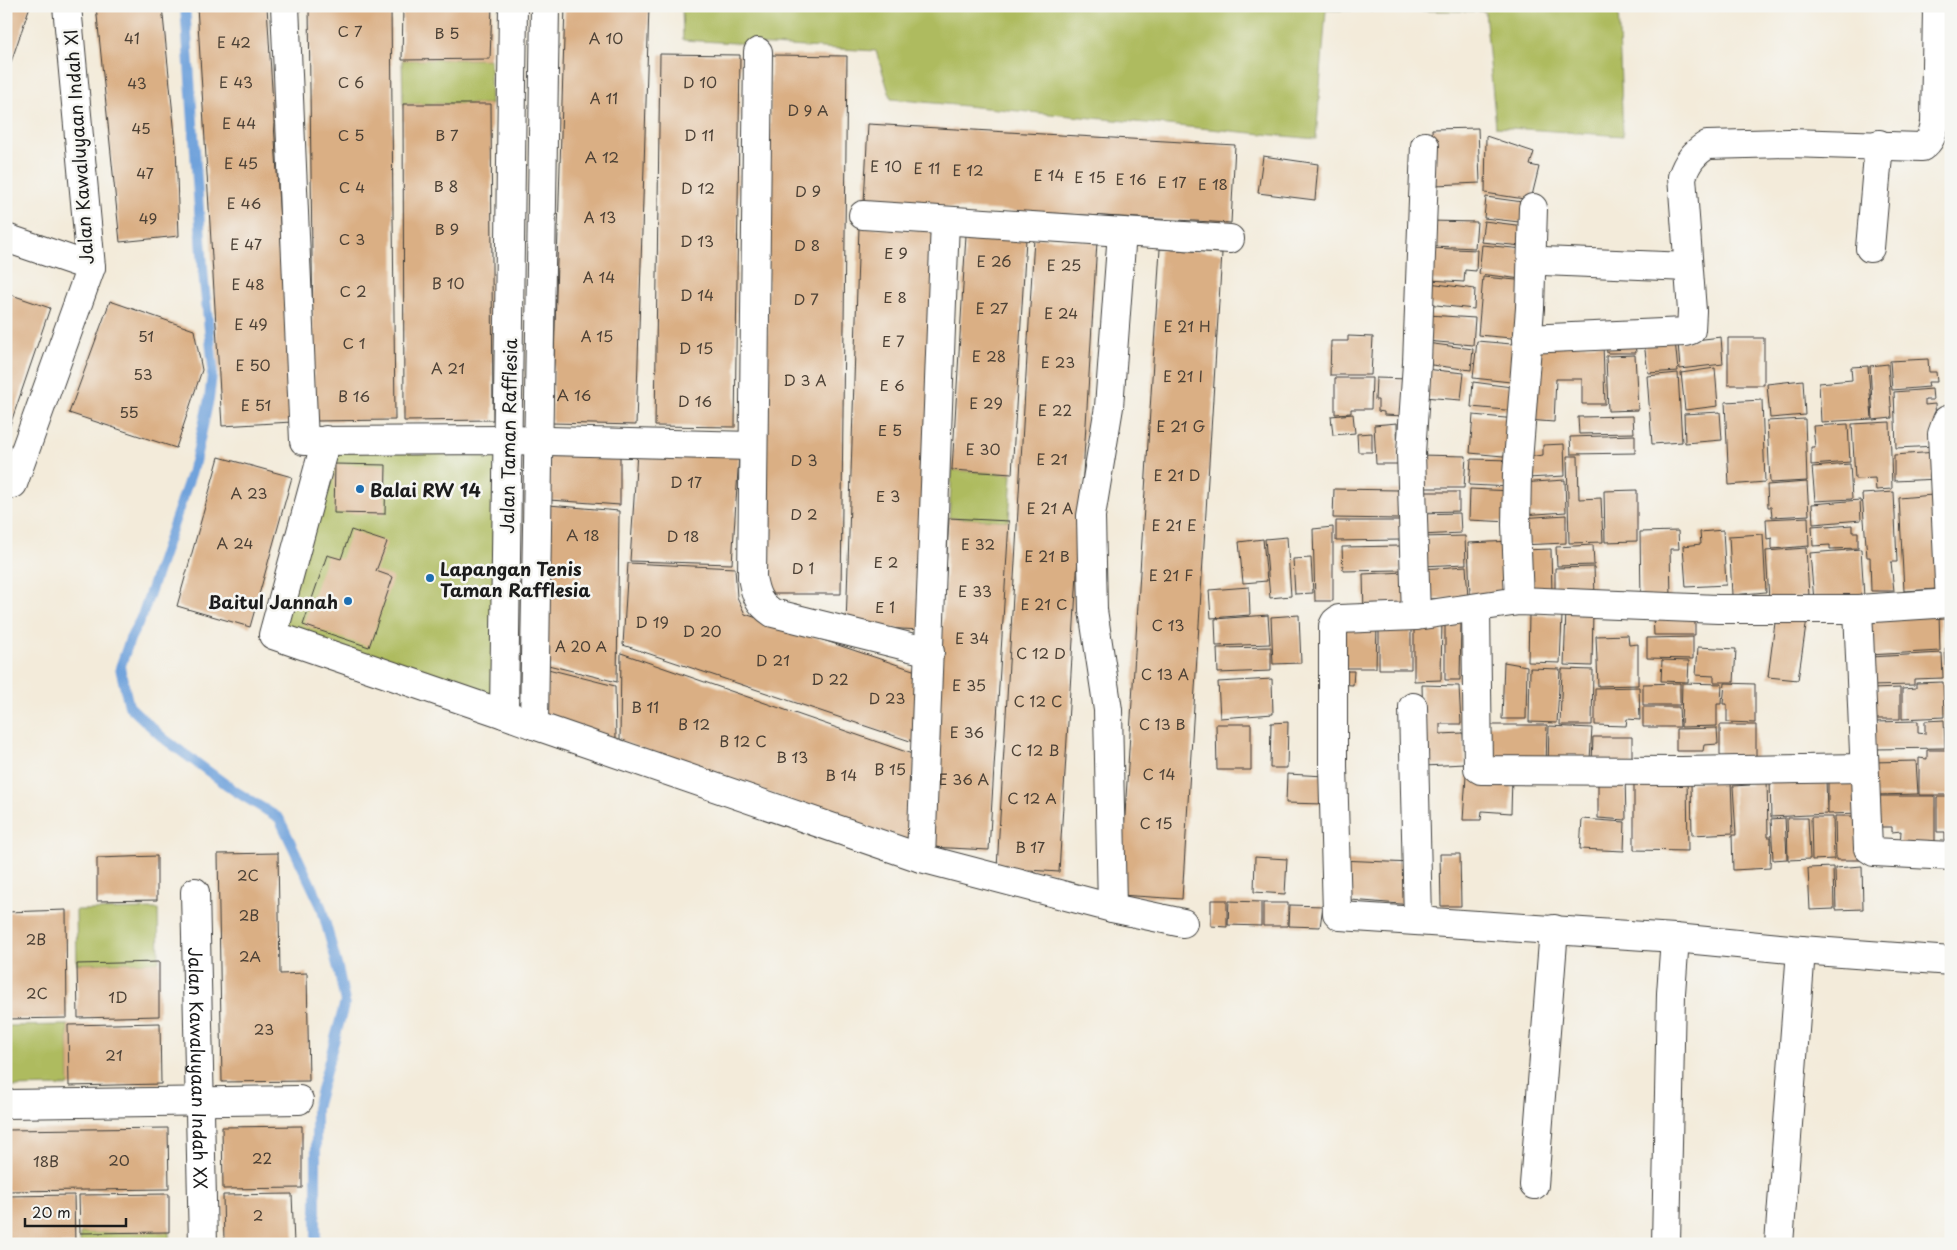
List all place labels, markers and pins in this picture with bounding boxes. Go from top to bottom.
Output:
place label: Balai RW 14 [370,476,481,503]
marker: Balai RW 14 [354,483,366,495]
place label: Lapangan Tenis Taman Rafflesia [440,555,591,603]
marker: Lapangan Tenis Taman Rafflesia [424,572,436,584]
place label: Baitul Jannah [208,588,338,615]
marker: Baitul Jannah [342,595,354,607]

